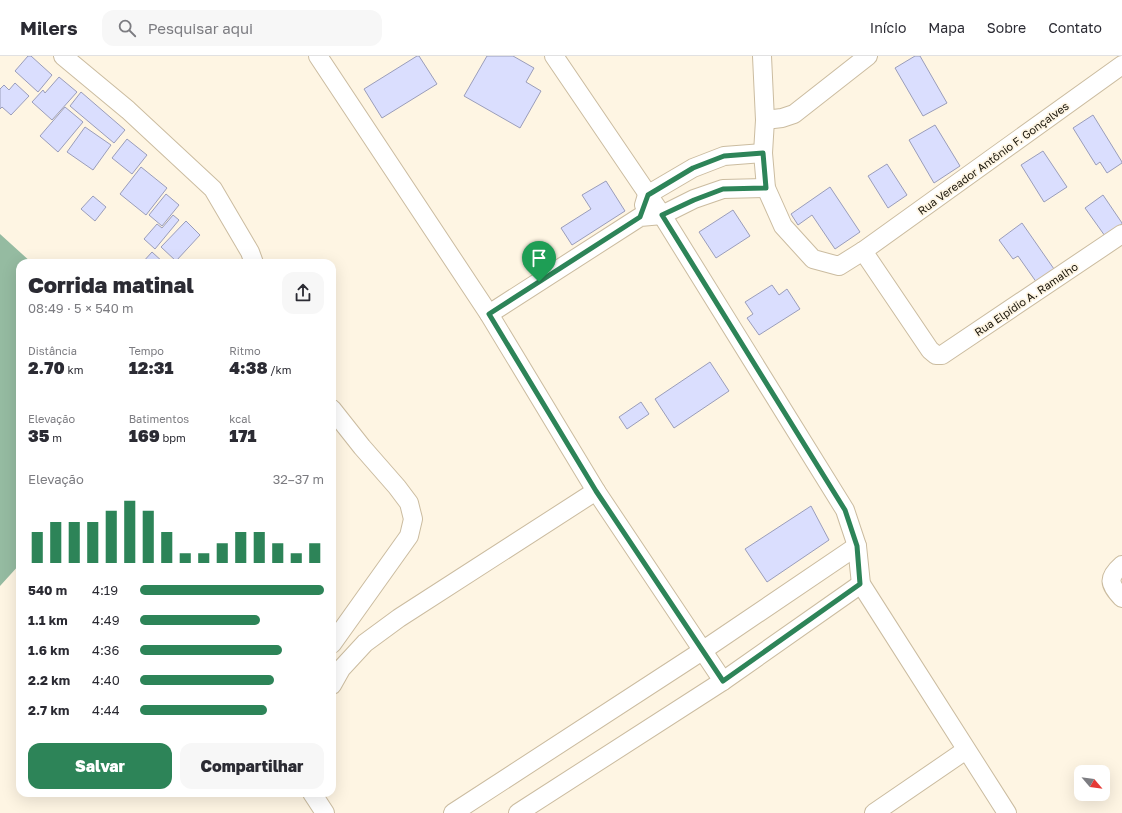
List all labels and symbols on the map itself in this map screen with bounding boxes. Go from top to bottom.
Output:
street label: Rua Vereador Antônio F. Gonçalves [915,99,1071,217]
pin [522,241,556,282]
street label: Rua Elpídio A. Ramalho [972,259,1080,338]
north arrow [1074,765,1110,801]

